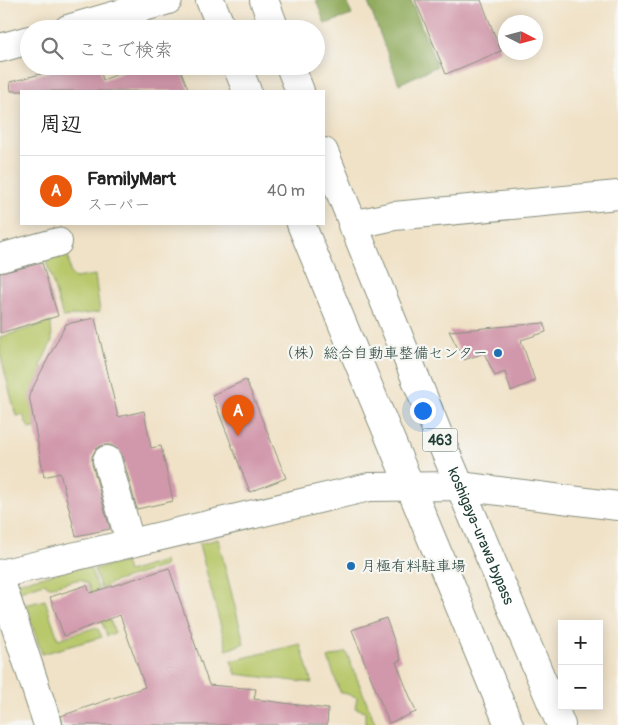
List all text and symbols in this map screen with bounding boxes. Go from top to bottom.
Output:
north arrow [498,15,543,60]
search box [20,20,325,75]
icon: search [38,34,66,62]
text: ここで検索 [78,38,173,62]
text: 周辺 [40,111,82,138]
text: FamilyMart [87,167,176,191]
text: A [51,181,61,201]
text: 40 m [267,181,305,201]
text: スーパー [87,195,150,215]
place label: （株）総合自動車整備センター [279,344,488,363]
marker: （株）総合自動車整備センター [492,347,504,359]
pin: A [222,395,254,436]
your location [410,398,436,424]
road number: 463 [422,428,458,452]
street label: koshigaya-urawa bypass [443,465,518,608]
place label: 月極有料駐車場 [361,557,466,576]
marker: 月極有料駐車場 [345,560,357,572]
map controls [558,620,603,710]
button: + [558,620,603,665]
button: − [558,665,603,710]

